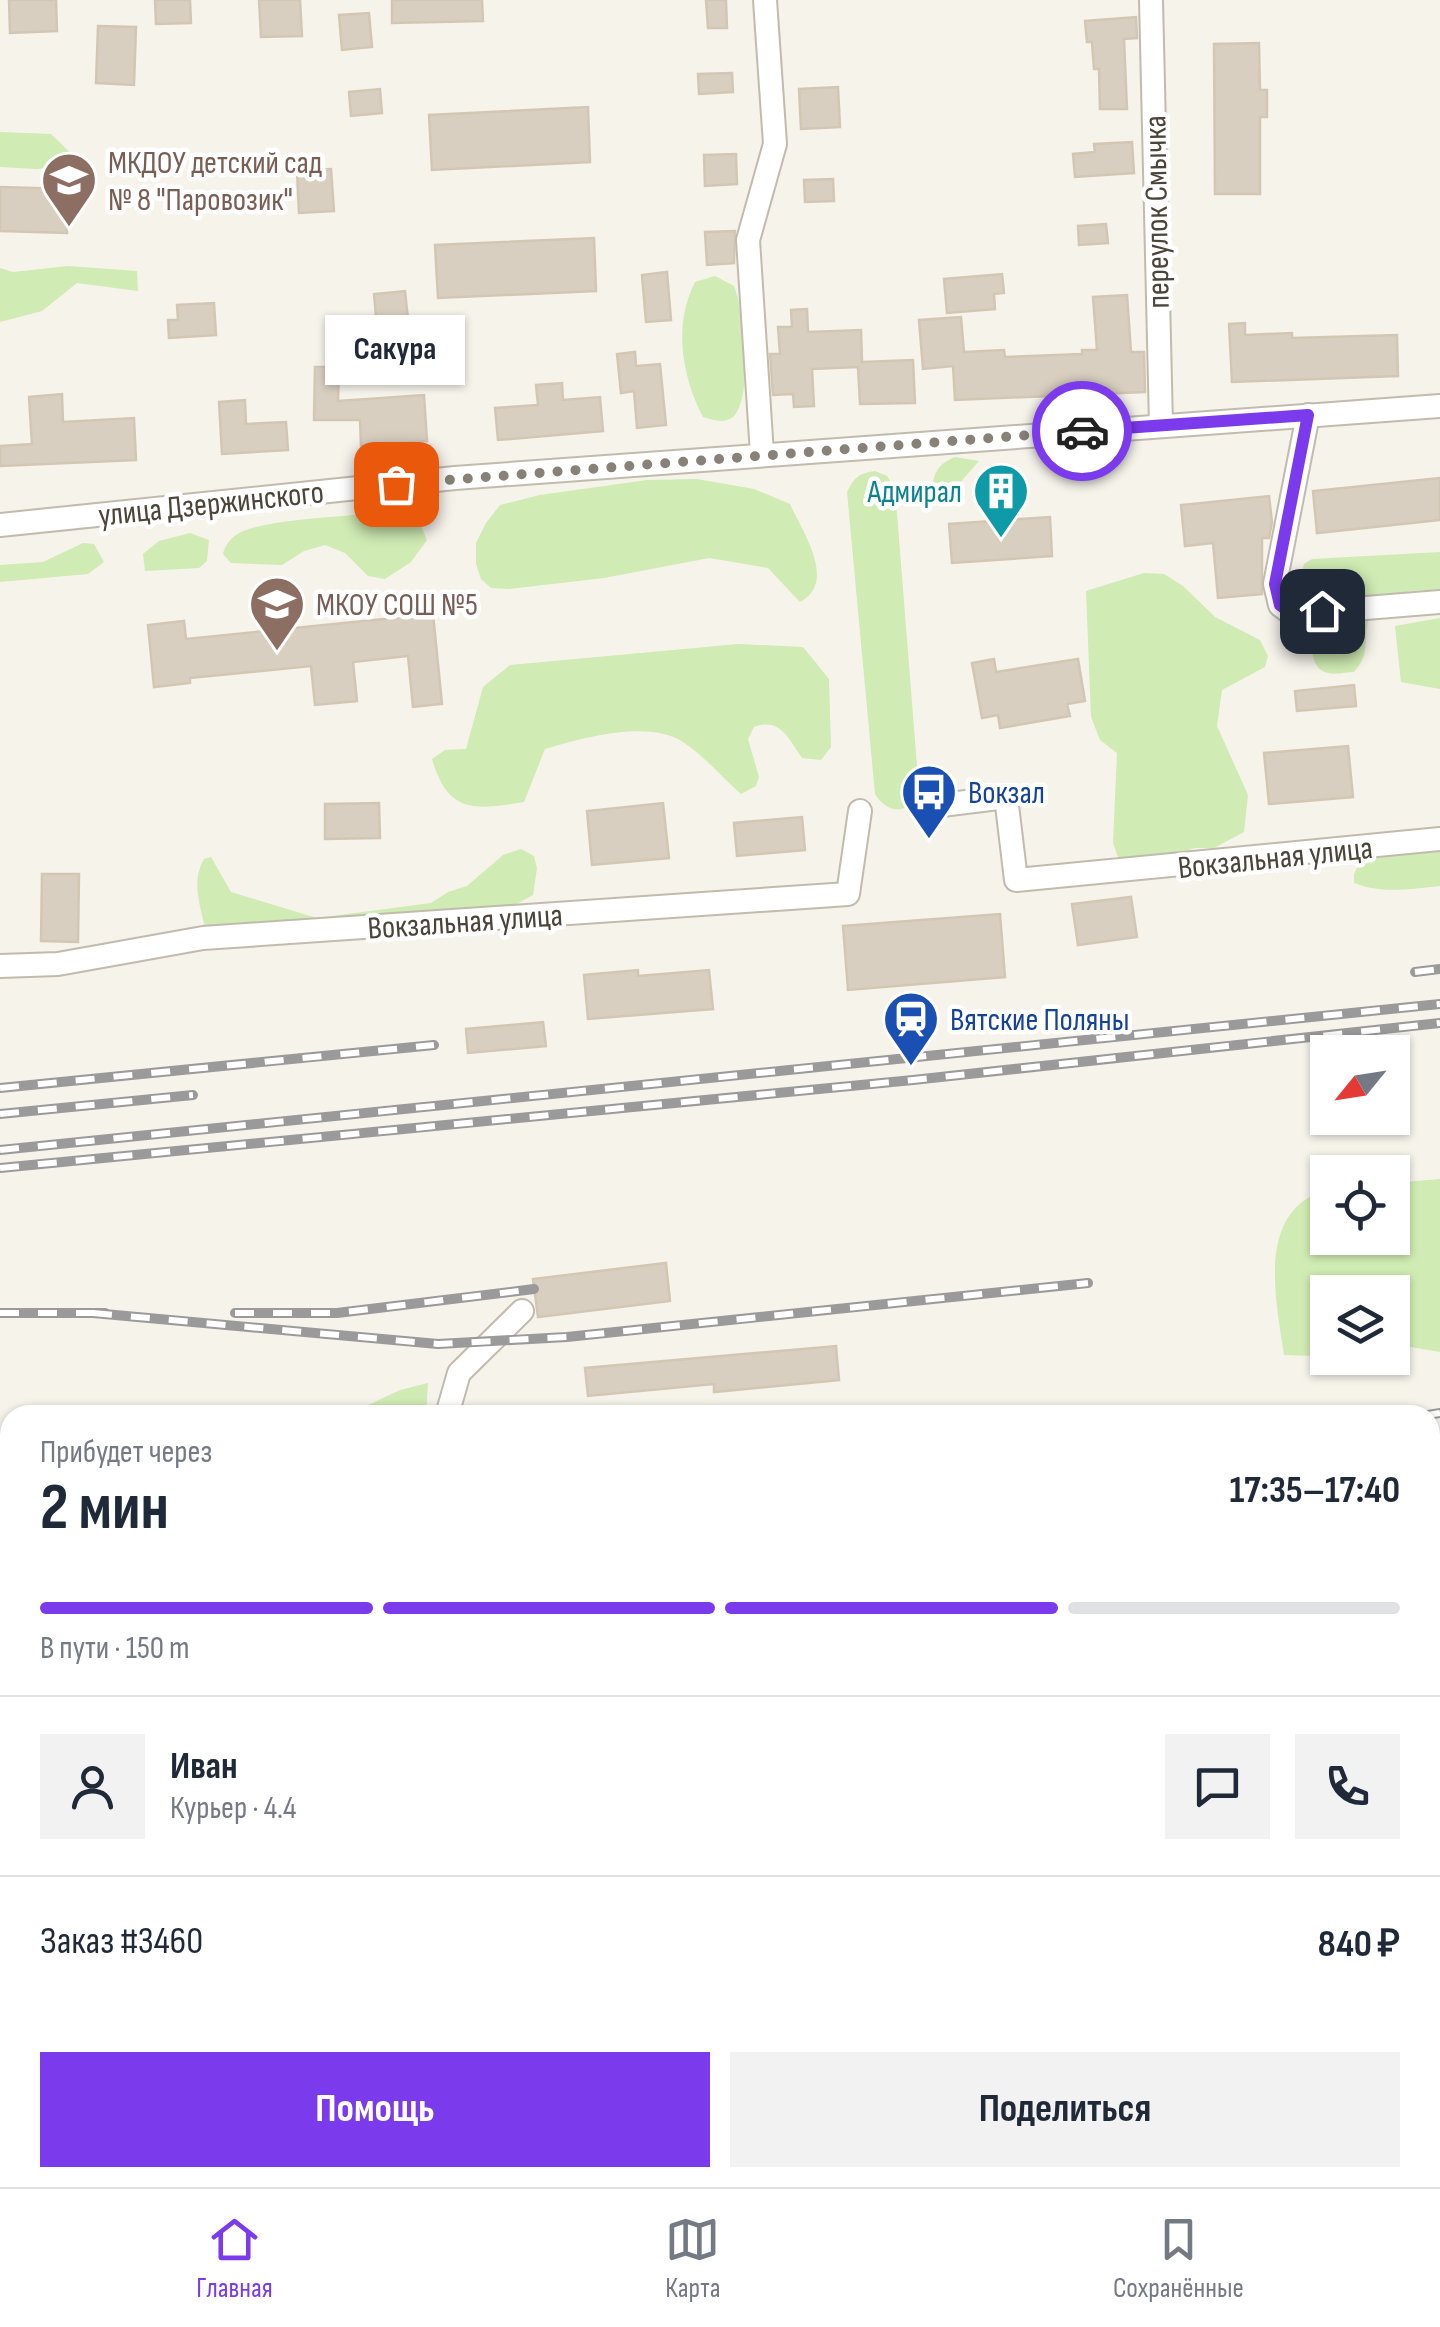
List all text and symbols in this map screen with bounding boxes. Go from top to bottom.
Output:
street label: переулок Смычка [1136,115,1179,309]
place label: МКДОУ детский сад № 8 "Паровозик" [108,144,322,220]
school or university icon: МКДОУ детский сад № 8 "Паровозик" [39,150,99,229]
callout: Сакура [326,314,466,384]
text: Сакура [354,330,436,369]
courier [1032,381,1132,481]
icon: car [1055,404,1110,459]
pin [354,442,439,527]
icon: bag [369,457,424,512]
building icon: Адмирал [971,461,1031,540]
street label: улица Дзержинского [96,473,326,536]
place label: Адмирал [867,473,962,512]
pin [1280,569,1365,654]
school or university icon: МКОУ СОШ №5 [247,574,307,653]
icon: home [1295,584,1350,639]
place label: МКОУ СОШ №5 [316,586,478,625]
bus stop icon: Вокзал [899,762,959,841]
place label: Вокзал [968,774,1045,813]
street label: Вокзальная улица [1176,829,1374,888]
street label: Вокзальная улица [366,896,564,949]
station icon: Вятские Поляны [881,989,941,1068]
place label: Вятские Поляны [950,1001,1129,1040]
north arrow [1310,1035,1410,1135]
map controls [1310,1035,1410,1375]
button: locate [1310,1155,1410,1255]
button: layers [1310,1275,1410,1375]
text: Прибудет через [40,1433,212,1472]
text: 17:35–17:40 [1229,1468,1400,1513]
text: 2 мин [40,1470,169,1548]
text: В пути · 150 m [40,1629,190,1668]
button: person [40,1734,145,1839]
button: chat [1165,1734,1270,1839]
button: phone [1295,1734,1400,1839]
text: Иван [170,1744,238,1789]
text: Курьер · 4.4 [170,1789,296,1828]
text: Заказ #3460 [40,1919,203,1964]
text: 840 ₽ [1318,1922,1400,1967]
button: Помощь [40,2052,710,2167]
button: Поделиться [730,2052,1400,2167]
tab: Главная [196,2212,273,2305]
tab: Карта [665,2212,720,2305]
tab: Сохранённые [1113,2212,1244,2305]

